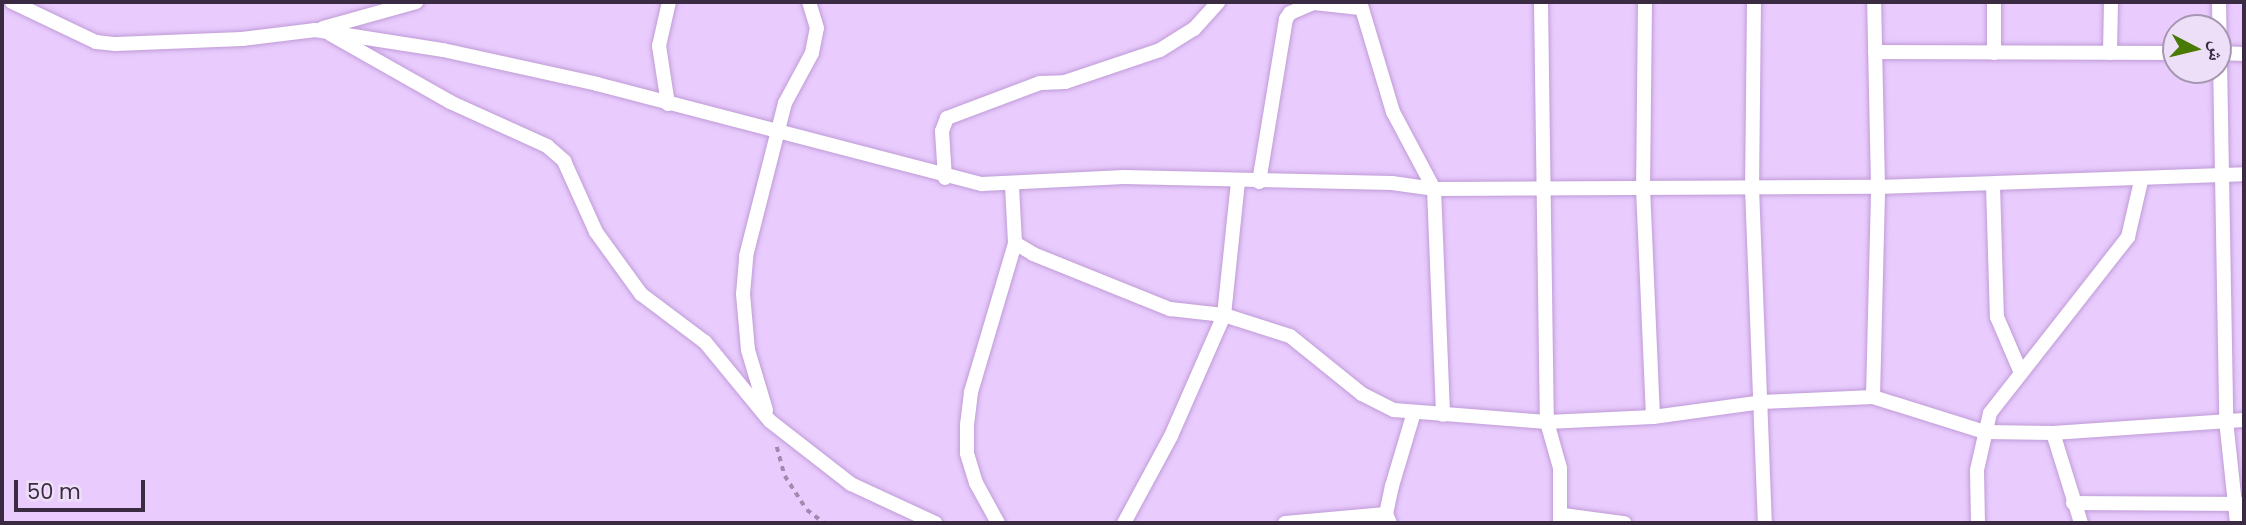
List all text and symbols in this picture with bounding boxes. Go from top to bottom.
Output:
north arrow [2162,14,2232,84]
text: ش [2202,40,2231,63]
scale bar [18,466,149,510]
text: 50 m [27,477,81,506]

